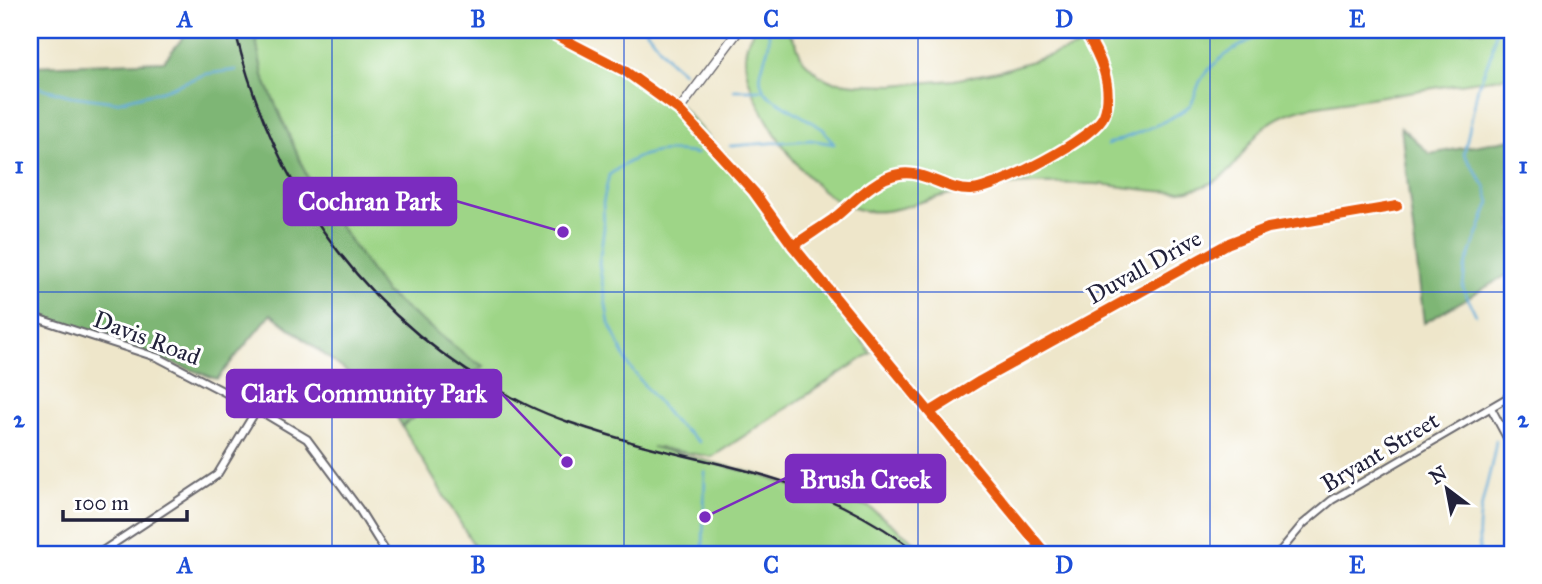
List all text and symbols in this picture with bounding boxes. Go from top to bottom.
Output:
text: A [175,5,193,33]
text: B [470,5,486,33]
text: C [763,5,779,33]
text: D [1055,5,1073,33]
text: E [1349,5,1366,33]
text: 1 [14,151,24,179]
text: 1 [1518,151,1528,179]
callout: Cochran Park [284,178,456,225]
text: Cochran Park [298,185,443,217]
street label: Duvall Drive [1081,223,1207,311]
street label: Davis Road [89,304,205,372]
callout: Clark Community Park [227,370,501,417]
text: Clark Community Park [241,377,488,409]
text: 2 [13,405,25,433]
street label: Bryant Street [1316,405,1445,499]
text: 2 [1517,405,1529,433]
north arrow [1412,454,1482,524]
callout: Brush Creek [786,455,945,502]
text: N [1425,461,1451,489]
text: Brush Creek [800,463,933,495]
scale bar [63,479,187,523]
text: 100 m [74,490,129,516]
text: A [175,551,193,579]
text: B [470,551,486,579]
text: C [763,551,779,579]
text: D [1055,551,1073,579]
text: E [1349,551,1366,579]

